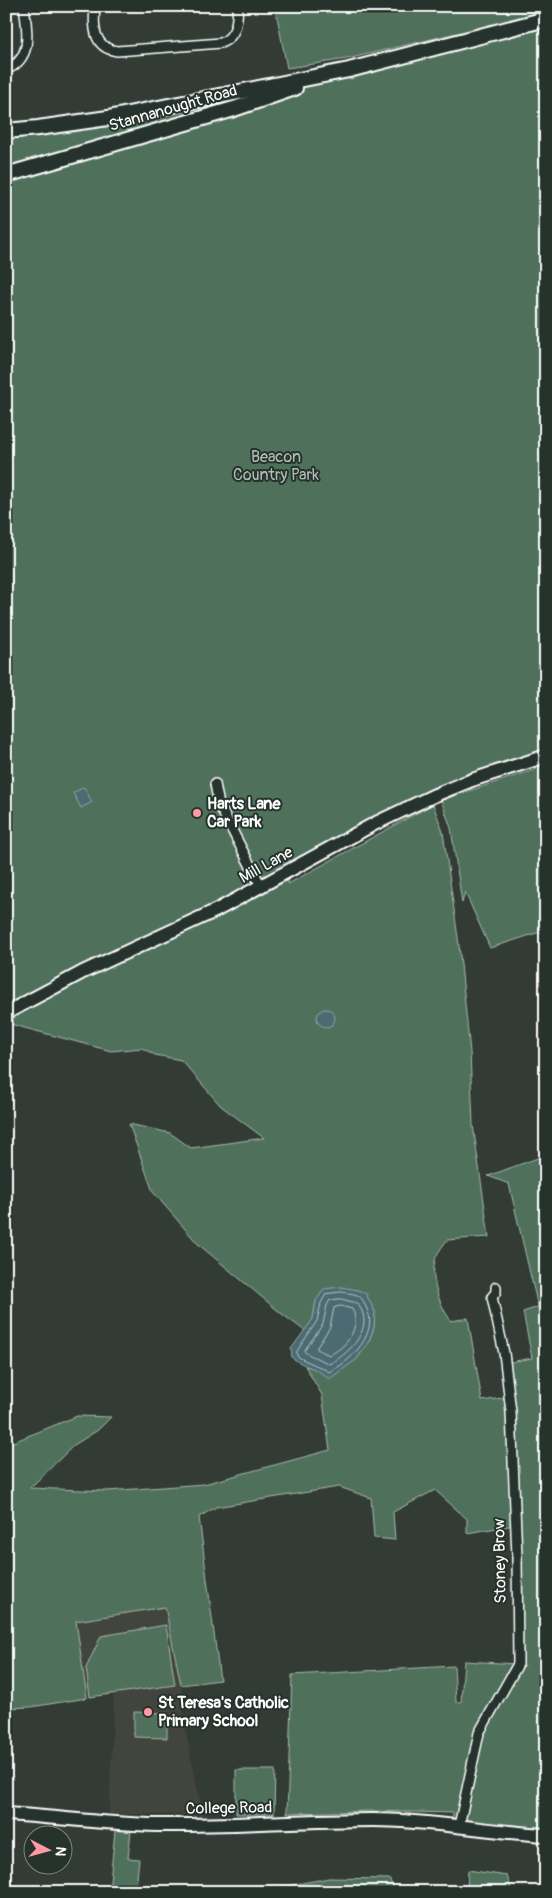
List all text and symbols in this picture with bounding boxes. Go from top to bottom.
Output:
street label: Stannanought Road [107,80,239,136]
park label: Beacon Country Park [233,447,319,485]
place label: Harts Lane Car Park [207,794,281,832]
marker: Harts Lane Car Park [191,807,203,819]
street label: Mill Lane [236,842,296,888]
street label: Stoney Brow [489,1518,511,1604]
place label: St Teresa's Catholic Primary School [158,1693,289,1731]
marker: St Teresa's Catholic Primary School [142,1706,154,1718]
street label: College Road [186,1797,272,1819]
north arrow [22,1826,72,1876]
text: N [51,1846,69,1857]

